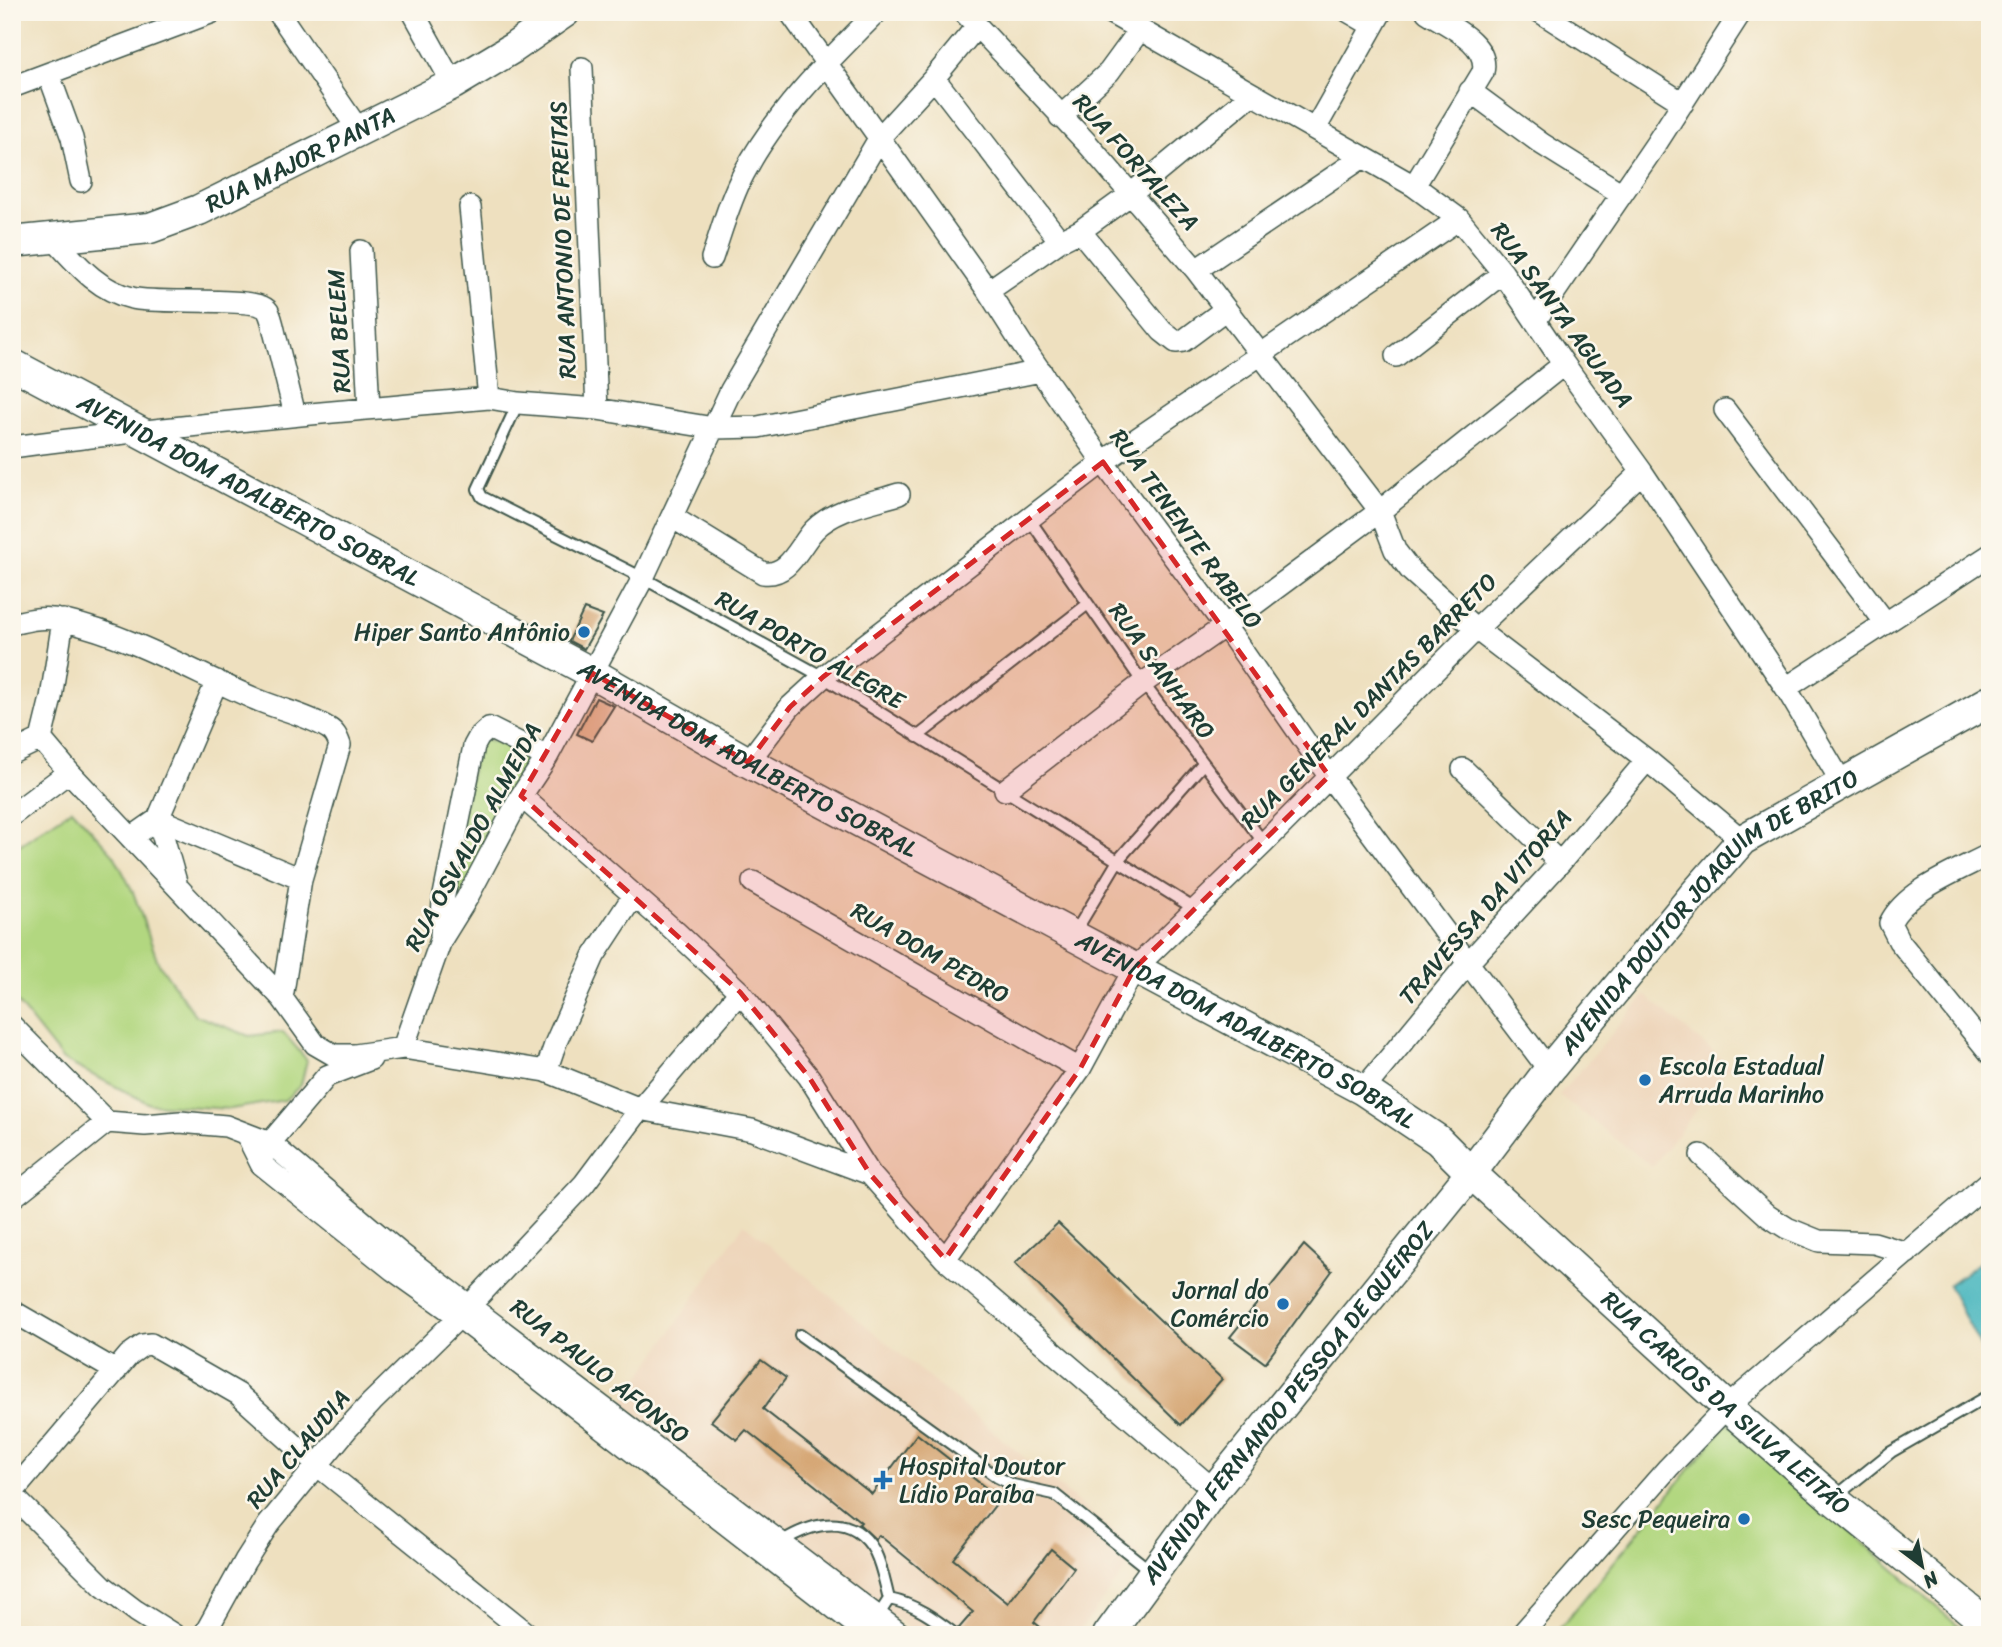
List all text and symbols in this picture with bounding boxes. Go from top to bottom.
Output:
street label: RUA FORTALEZA [1062,83,1210,241]
street label: RUA MAJOR PANTA [198,95,403,225]
street label: RUA ANTONIO DE FREITAS [537,100,589,379]
street label: RUA SANTA AGUADA [1480,213,1644,417]
street label: RUA BELEM [315,268,363,394]
street label: AVENIDA DOM ADALBERTO SOBRAL [69,381,427,599]
street label: RUA TENENTE RABELO [1098,420,1274,638]
street label: RUA GENERAL DANTAS BARRETO [1230,562,1508,840]
street label: RUA PORTO ALEGRE [707,579,914,722]
street label: RUA SANHARO [1098,593,1226,749]
place label: Hiper Santo Antônio [354,611,570,653]
marker: Hiper Santo Antônio [576,624,592,640]
street label: AVENIDA DOM ADALBERTO SOBRAL [569,648,925,870]
street label: RUA OSVALDO ALMEIDA [393,715,553,959]
street label: AVENIDA DOUTOR JOAQUIM DE BRITO [1548,757,1867,1065]
street label: TRAVESSA DA VITORIA [1388,799,1582,1015]
street label: RUA DOM PEDRO [843,890,1017,1016]
street label: AVENIDA DOM ADALBERTO SOBRAL [1067,919,1424,1141]
place label: Escola Estadual Arruda Marinho [1658,1045,1825,1115]
marker: Escola Estadual Arruda Marinho [1637,1072,1653,1088]
street label: AVENIDA FERNANDO PESSOA DE QUEIROZ [1130,1211,1446,1594]
place label: Jornal do Comércio [1171,1269,1269,1339]
street label: RUA CARLOS DA SILVA LEITÃO [1591,1280,1860,1527]
street label: RUA PAULO AFONSO [501,1287,699,1455]
marker: Jornal do Comércio [1275,1296,1291,1312]
street label: RUA CLAUDIA [235,1380,361,1518]
place label: Hospital Doutor Lídio Paraíba [899,1445,1066,1515]
marker: Hospital Doutor Lídio Paraíba [873,1470,893,1490]
place label: Sesc Pequeira [1582,1498,1730,1540]
marker: Sesc Pequeira [1736,1511,1752,1527]
north arrow [1886,1532,1956,1602]
text: N [1916,1562,1946,1598]

